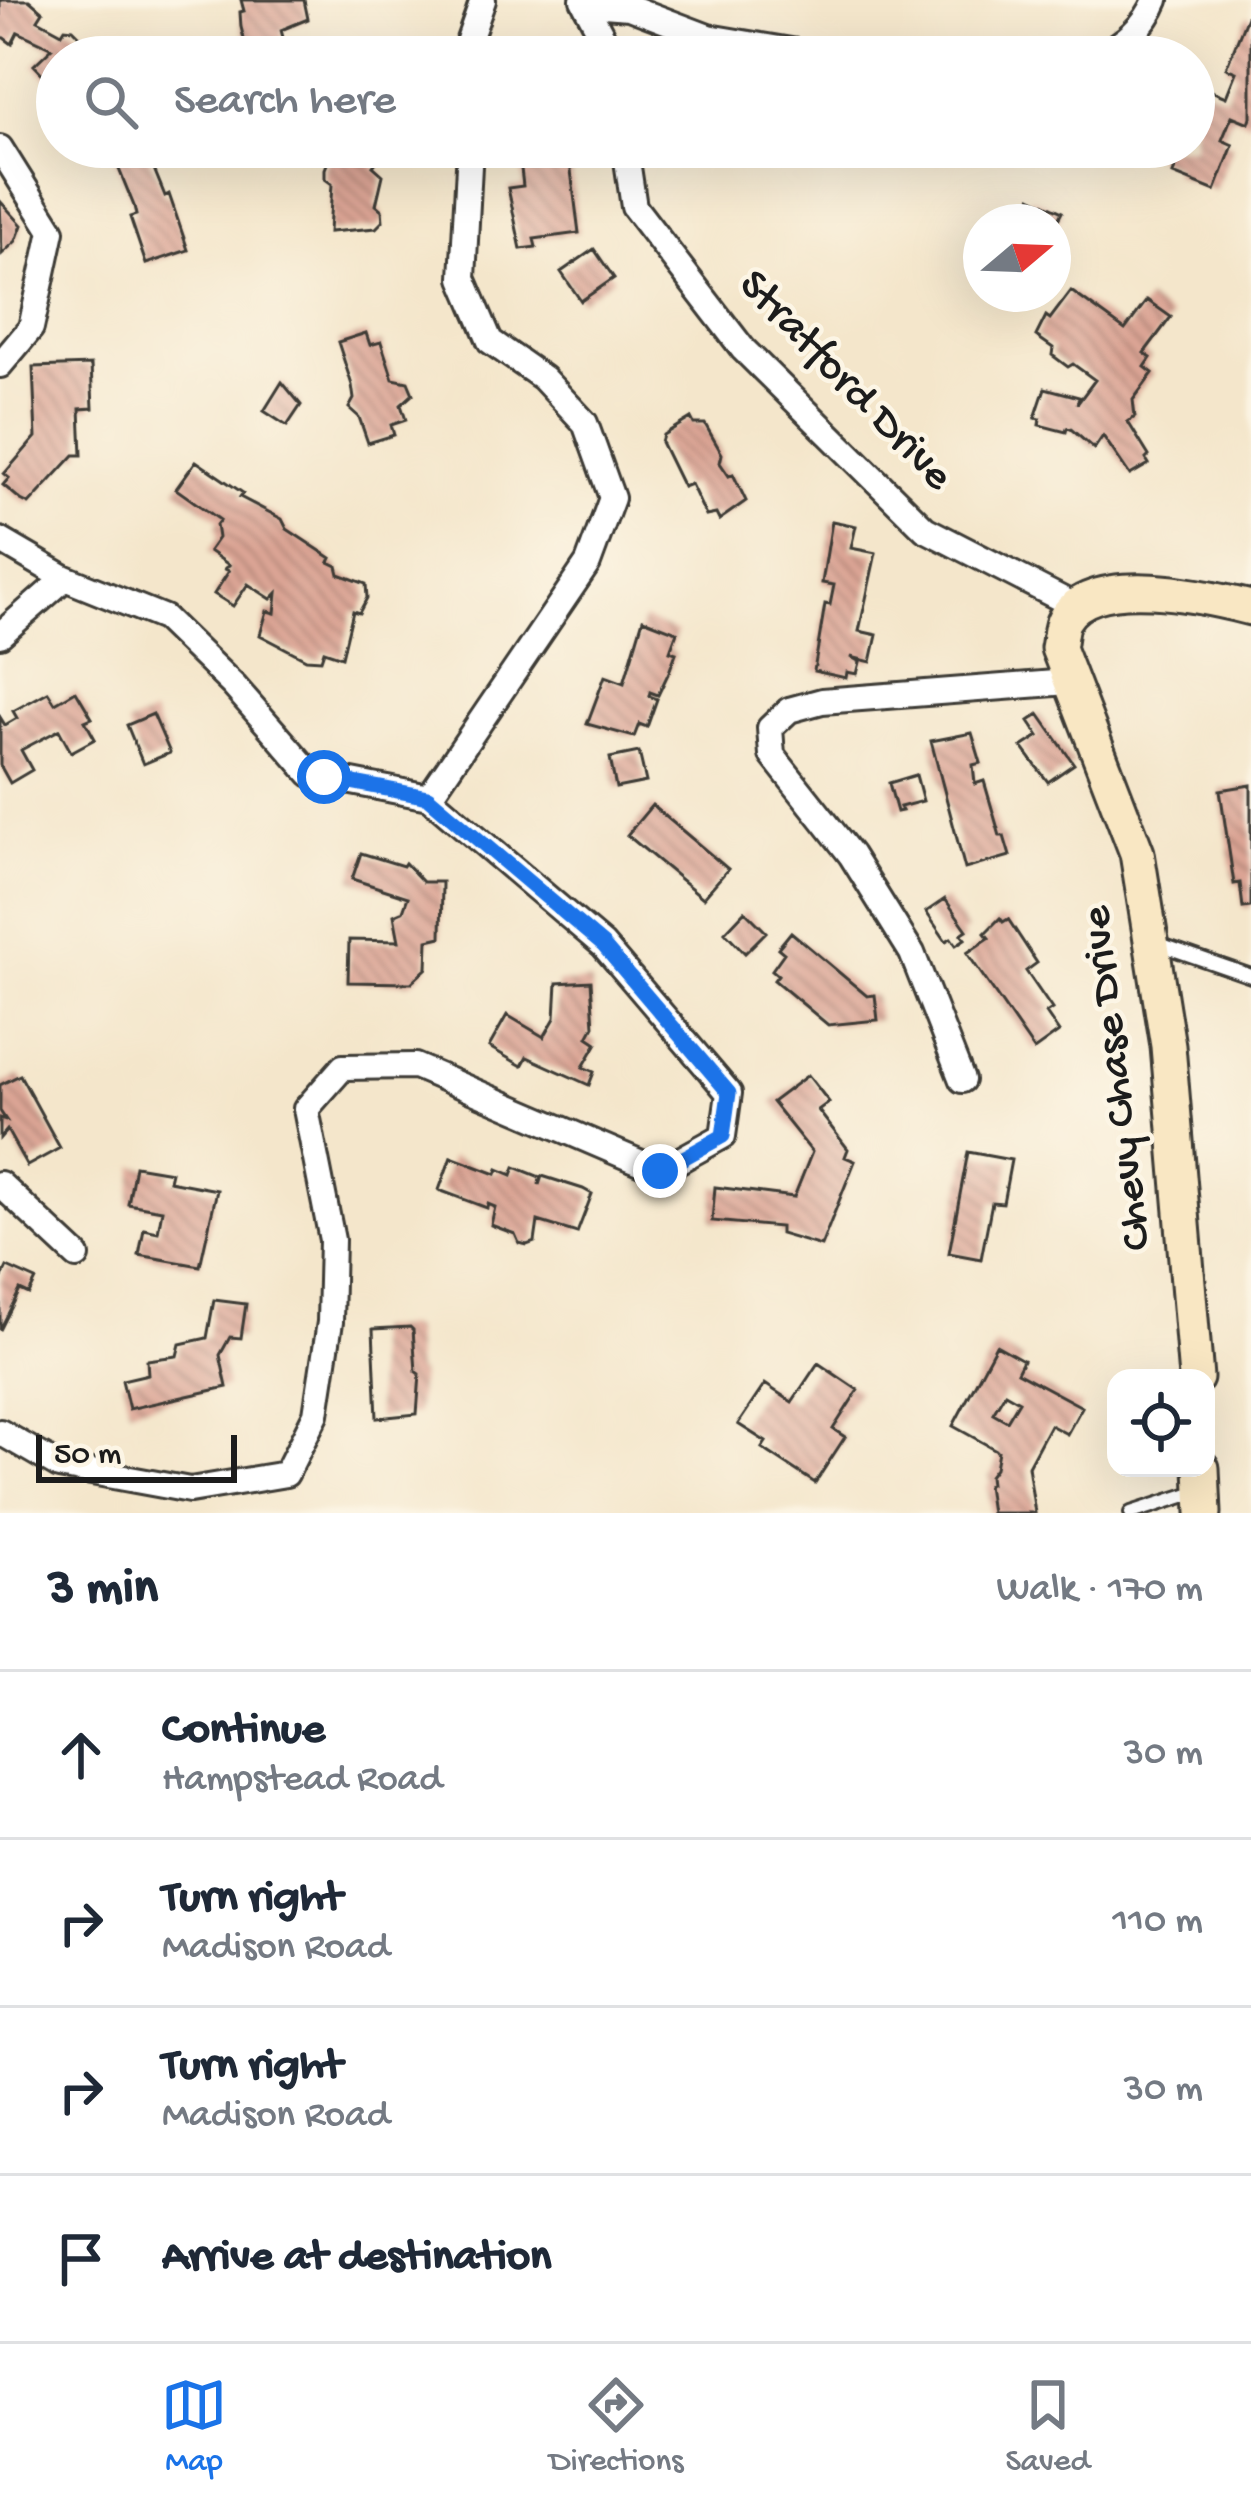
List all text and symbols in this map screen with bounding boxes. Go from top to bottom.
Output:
search box [36,36,1215,168]
icon: search [78,69,144,135]
text: Search here [174,76,396,129]
north arrow [963,204,1071,312]
street label: Stratford Drive [725,260,963,504]
route start [297,750,351,804]
street label: Chevy Chase Drive [1071,902,1166,1253]
route end [633,1144,687,1198]
map controls [1107,1369,1215,1477]
button: locate [1107,1369,1215,1477]
scale bar [36,1429,237,1482]
text: 50 m [54,1437,121,1475]
text: 3 min [48,1561,158,1621]
text: Walk · 170 m [996,1568,1203,1614]
text: Continue [162,1705,325,1758]
icon: ahead [48,1722,114,1788]
text: 30 m [1124,1732,1203,1778]
text: Hampstead Road [162,1758,442,1804]
text: Turn right [162,1873,342,1926]
icon: right [48,1890,114,1956]
text: 110 m [1112,1900,1203,1946]
text: Madison Road [162,1926,390,1972]
text: Turn right [162,2041,342,2094]
icon: right [48,2058,114,2124]
text: 30 m [1124,2068,1203,2114]
text: Madison Road [162,2094,390,2140]
icon: arrive [48,2226,114,2292]
text: Arrive at destination [162,2232,551,2285]
tab: Map [161,2372,227,2482]
tab: Directions [549,2372,683,2482]
tab: Saved [1005,2372,1090,2482]

